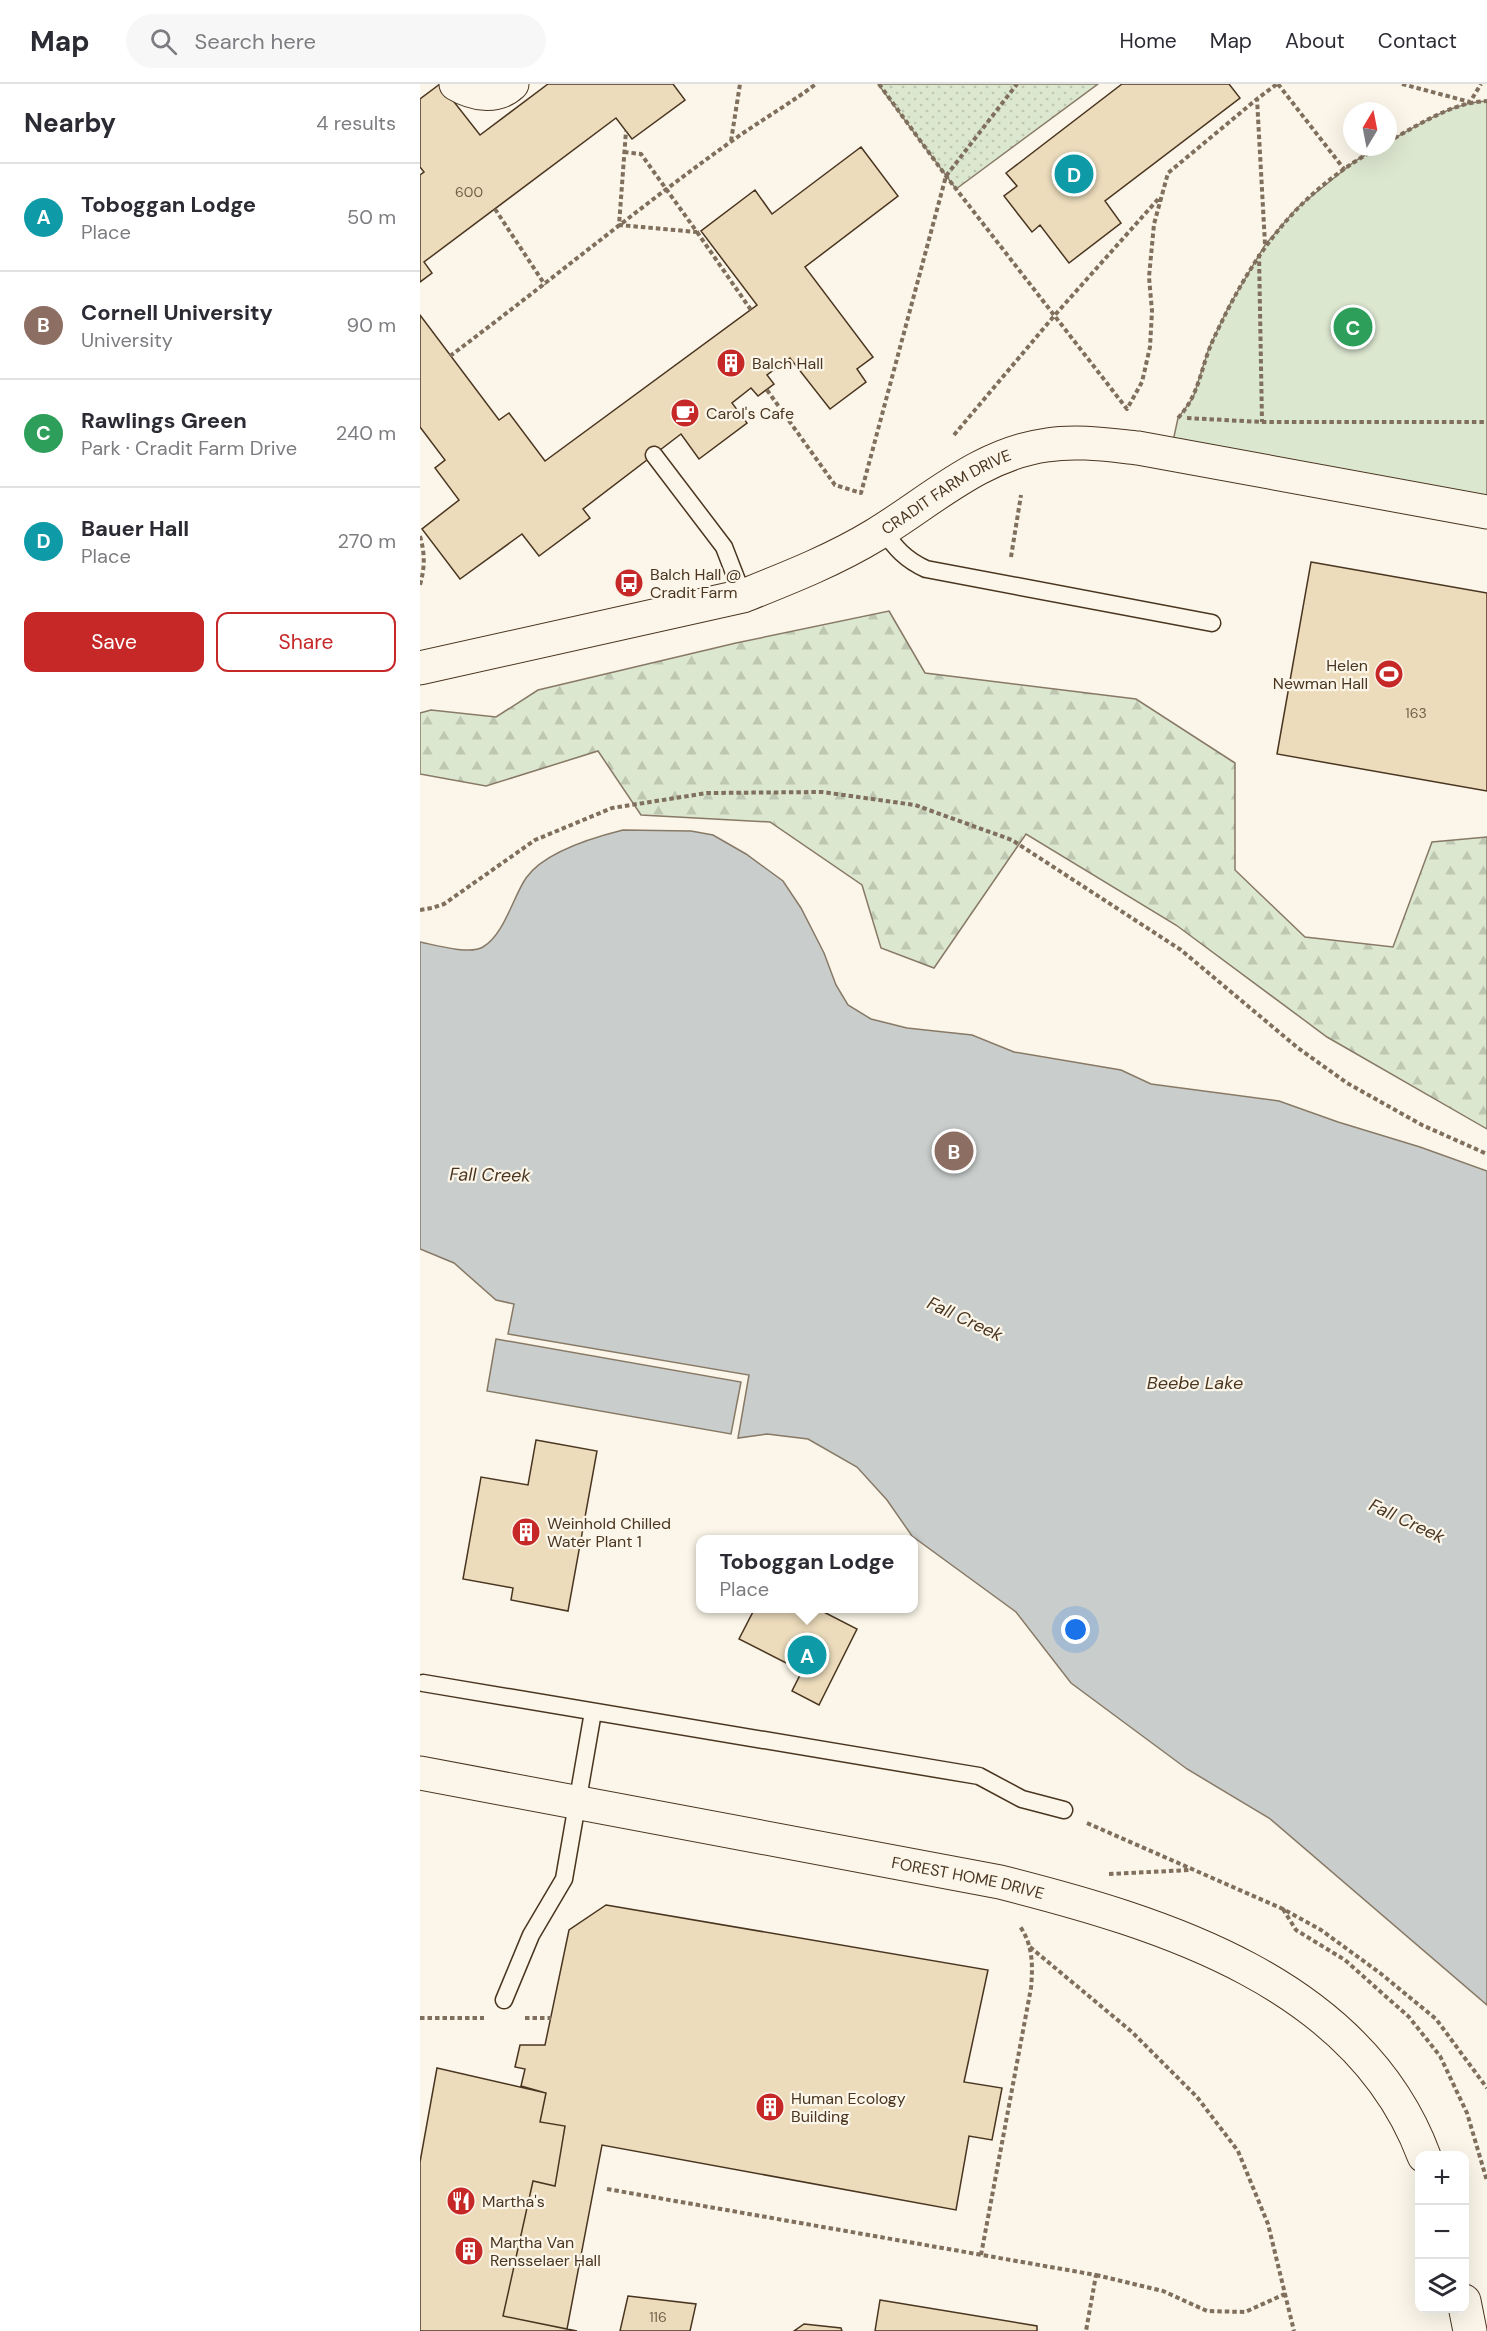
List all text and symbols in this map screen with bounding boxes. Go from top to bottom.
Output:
search box [126,14,546,68]
text: Map [30,23,90,60]
icon: search [147,25,180,58]
text: Search here [195,27,316,56]
text: Home [1119,27,1177,55]
text: Map [1210,27,1252,55]
text: About [1285,27,1345,55]
text: Contact [1378,27,1457,55]
north arrow [1343,102,1397,156]
text: Nearby [24,106,116,140]
text: 4 results [316,110,396,136]
pin: D [1054,152,1094,196]
house number: 600 [455,183,483,201]
text: Toboggan Lodge [81,190,256,219]
text: A [36,204,51,230]
text: 50 m [347,204,396,230]
text: Place [81,219,131,245]
text: Cornell University [81,298,273,327]
pin: C [1334,304,1372,350]
text: B [37,312,50,338]
text: 90 m [347,312,396,338]
text: University [81,327,173,353]
building icon: Balch Hall [715,347,747,379]
place label: Balch Hall [752,353,823,374]
cafe icon: Carol's Cafe [669,397,701,429]
place label: Carol's Cafe [706,403,794,424]
text: Rawlings Green [81,406,247,435]
text: C [36,420,51,446]
text: 240 m [336,420,396,446]
text: Park · Cradit Farm Drive [81,435,297,461]
street label: CRADIT FARM DRIVE [877,444,1014,539]
text: Bauer Hall [81,514,189,543]
text: D [36,528,51,554]
text: 270 m [338,528,396,554]
text: Place [81,543,131,569]
place label: Balch Hall @ Cradit Farm [650,564,742,603]
bus stop icon: Balch Hall @ Cradit Farm [613,567,645,599]
button: Save [24,612,204,672]
button: Share [216,612,396,672]
place label: Helen Newman Hall [1273,655,1368,694]
sports icon: Helen Newman Hall [1373,658,1405,690]
house number: 163 [1405,704,1427,722]
pin: B [934,1128,974,1174]
water label: Fall Creek [449,1162,532,1188]
water label: Fall Creek [923,1291,1008,1347]
water label: Beebe Lake [1147,1371,1243,1395]
water label: Fall Creek [1365,1493,1450,1549]
place label: Weinhold Chilled Water Plant 1 [547,1513,671,1552]
building icon: Weinhold Chilled Water Plant 1 [510,1516,542,1548]
popup [696,1535,918,1613]
text: Toboggan Lodge [719,1547,895,1576]
text: Place [719,1576,769,1602]
your location [1061,1615,1090,1644]
pin: A [788,1632,826,1678]
street label: FOREST HOME DRIVE [890,1851,1047,1904]
place label: Human Ecology Building [791,2088,906,2127]
building icon: Human Ecology Building [754,2091,786,2123]
map controls [1415,2151,1469,2313]
button: + [1415,2151,1469,2205]
restaurant icon: Martha's [445,2185,477,2217]
place label: Martha's [482,2191,545,2212]
button: − [1415,2205,1469,2259]
place label: Martha Van Rensselaer Hall [490,2232,601,2271]
building icon: Martha Van Rensselaer Hall [453,2235,485,2267]
button: layers [1415,2259,1469,2313]
house number: 116 [649,2308,667,2326]

